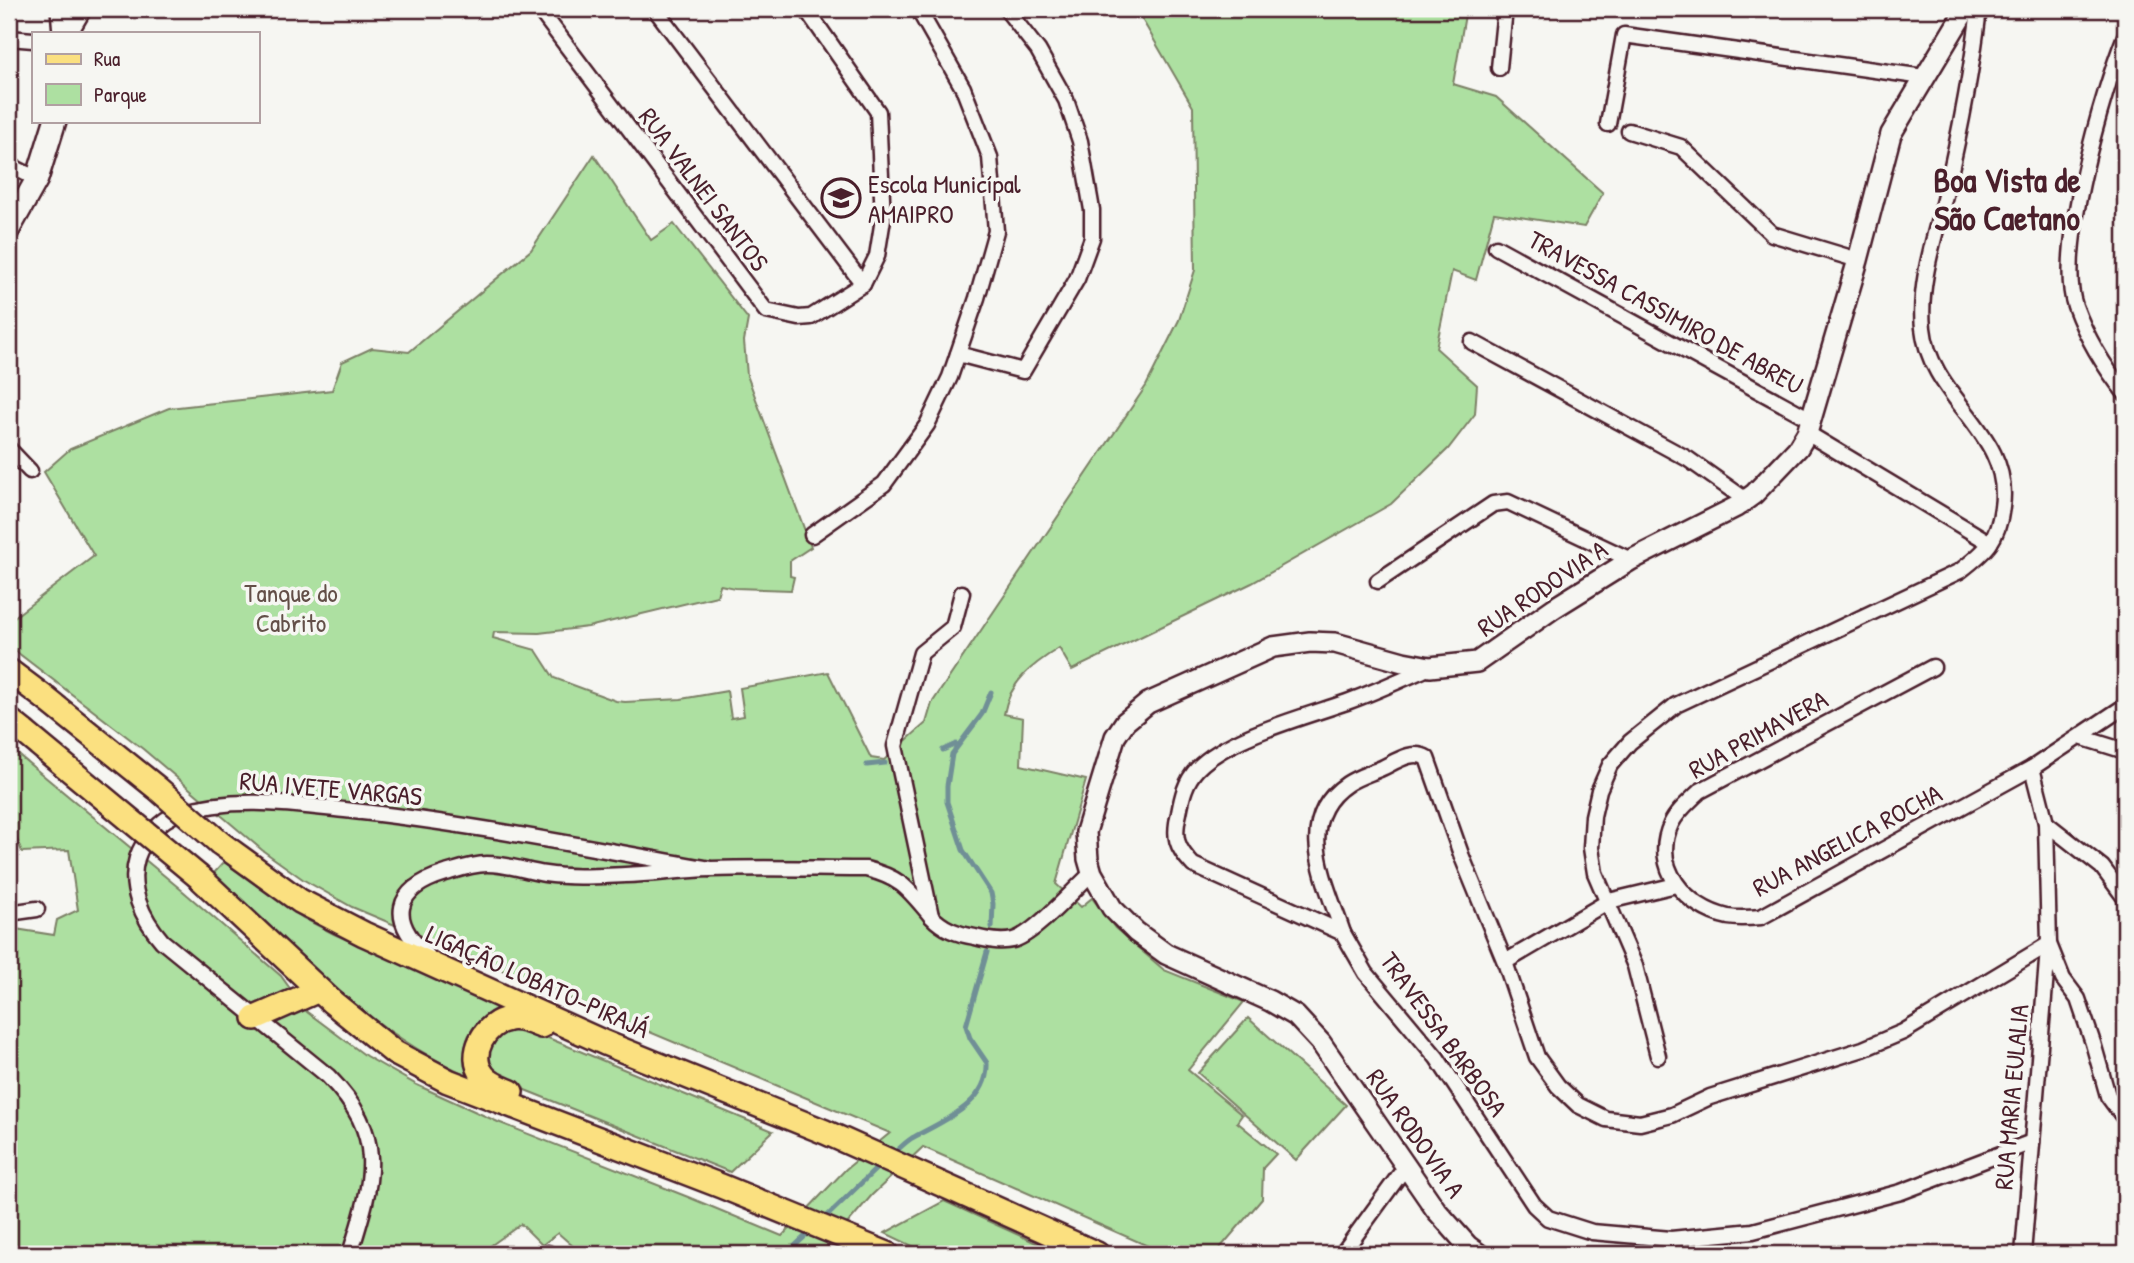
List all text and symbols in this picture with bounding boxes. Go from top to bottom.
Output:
legend [32,32,259,122]
text: Rua [94,44,120,73]
text: Parque [94,80,147,109]
street label: RUA VALNEI SANTOS [631,100,777,278]
district label: Boa Vista de São Caetano [1933,158,2081,240]
place label: Escola Municípal AMAIPRO [868,166,1021,231]
school or university icon: Escola Municípal AMAIPRO [820,177,862,219]
street label: TRAVESSA CASSIMIRO DE ABREU [1522,222,1810,402]
street label: RUA RODOVIA A [1470,531,1614,644]
park label: Tanque do Cabrito [244,575,338,640]
street label: RUA PRIMAVERA [1682,681,1834,787]
street label: RUA IVETE VARGAS [238,763,424,813]
street label: RUA ANGELICA ROCHA [1746,775,1948,905]
street label: LIGAÇÃO LOBATO-PIRAJÁ [421,916,655,1046]
street label: TRAVESSA BARBOSA [1372,945,1516,1124]
street label: RUA MARIA EULALIA [1985,1002,2037,1191]
street label: RUA RODOVIA A [1359,1062,1474,1205]

